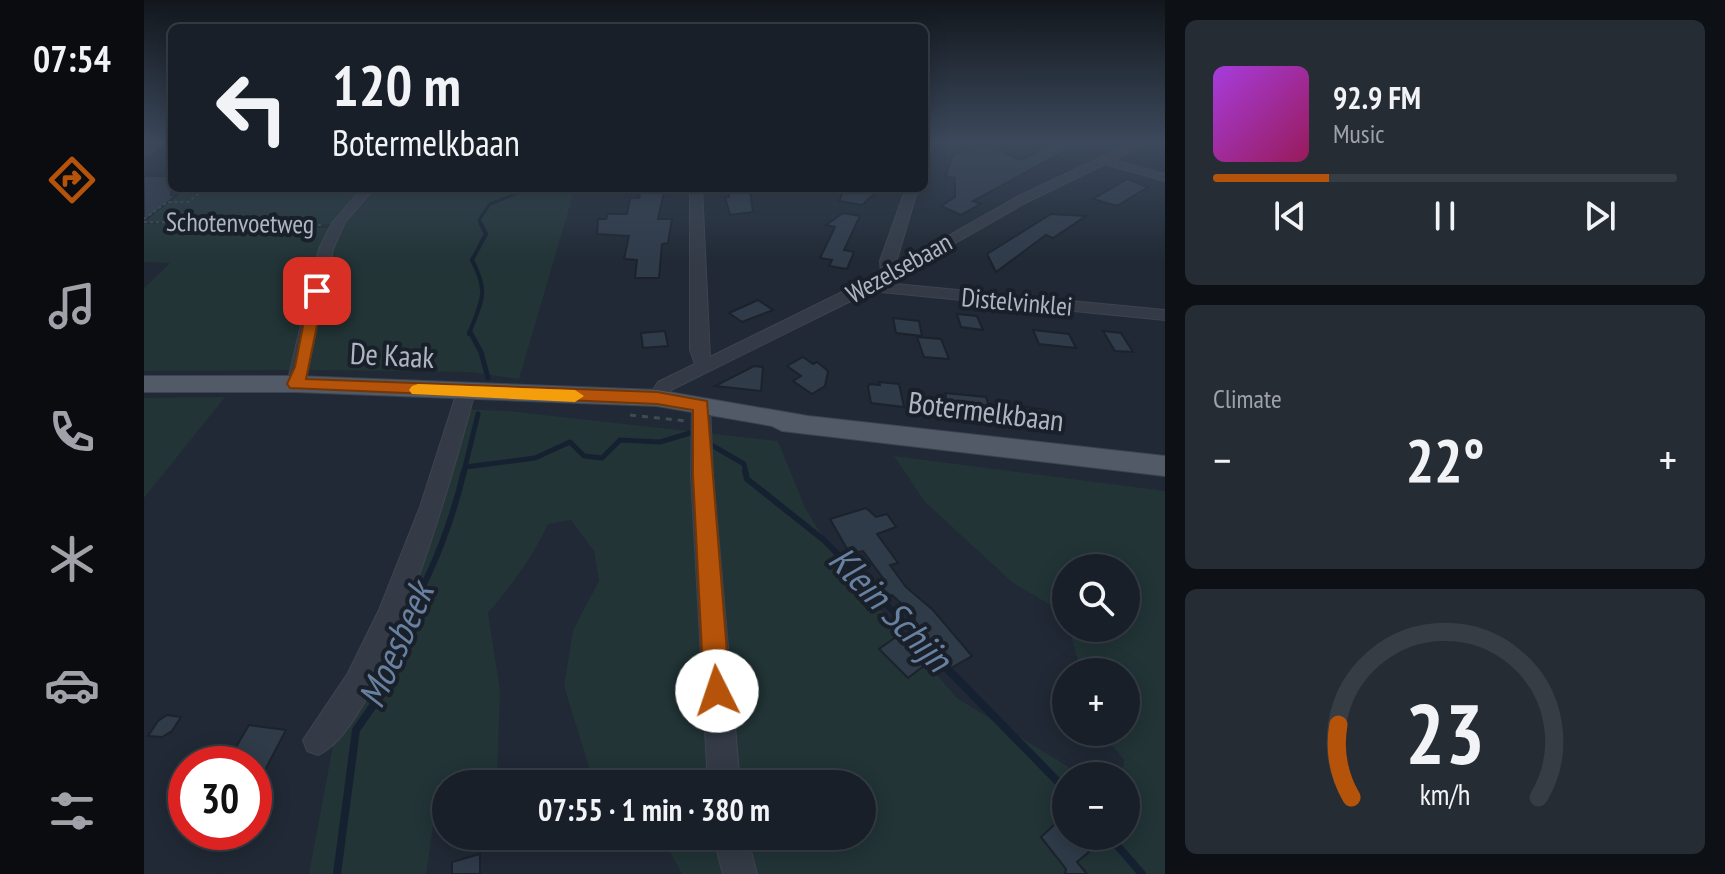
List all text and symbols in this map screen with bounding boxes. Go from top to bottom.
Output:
text: 07:54 [33,35,111,82]
text: 120 m [332,49,461,121]
icon: left [200,56,304,160]
text: 92.9 FM [1333,78,1421,117]
text: Music [1333,117,1385,150]
text: Botermelkbaan [332,119,520,166]
icon: directions [44,152,100,208]
icon: previous [1268,194,1312,238]
icon: pause [1423,194,1467,238]
icon: next [1578,194,1622,238]
street label: Schotenvoetweg [166,205,314,240]
street label: Wezelsebaan [840,225,957,310]
pin [283,257,351,325]
icon: arrive [295,269,339,313]
icon: music [44,278,100,334]
street label: Distelvinklei [960,280,1074,323]
street label: De Kaak [349,333,436,376]
street label: Botermelkbaan [906,382,1066,439]
text: Climate [1213,382,1282,415]
icon: phone [44,404,100,460]
text: 22° [1405,421,1485,499]
text: − [1213,431,1231,488]
text: + [1659,431,1677,488]
icon: climate [44,531,100,587]
water label: Klein Schijn [819,535,964,683]
map controls [1052,554,1140,850]
button: search [1052,554,1140,642]
water label: Moesbeek [346,570,445,714]
position arrow [675,649,759,733]
icon: car [44,657,100,713]
button: + [1052,658,1140,746]
text: 23 [1405,678,1485,786]
speed limit sign: 30 [168,746,272,850]
button: − [1052,762,1140,850]
text: km/h [1420,776,1470,813]
icon: filters [44,783,100,839]
text: 07:55 · 1 min · 380 m [538,790,770,829]

